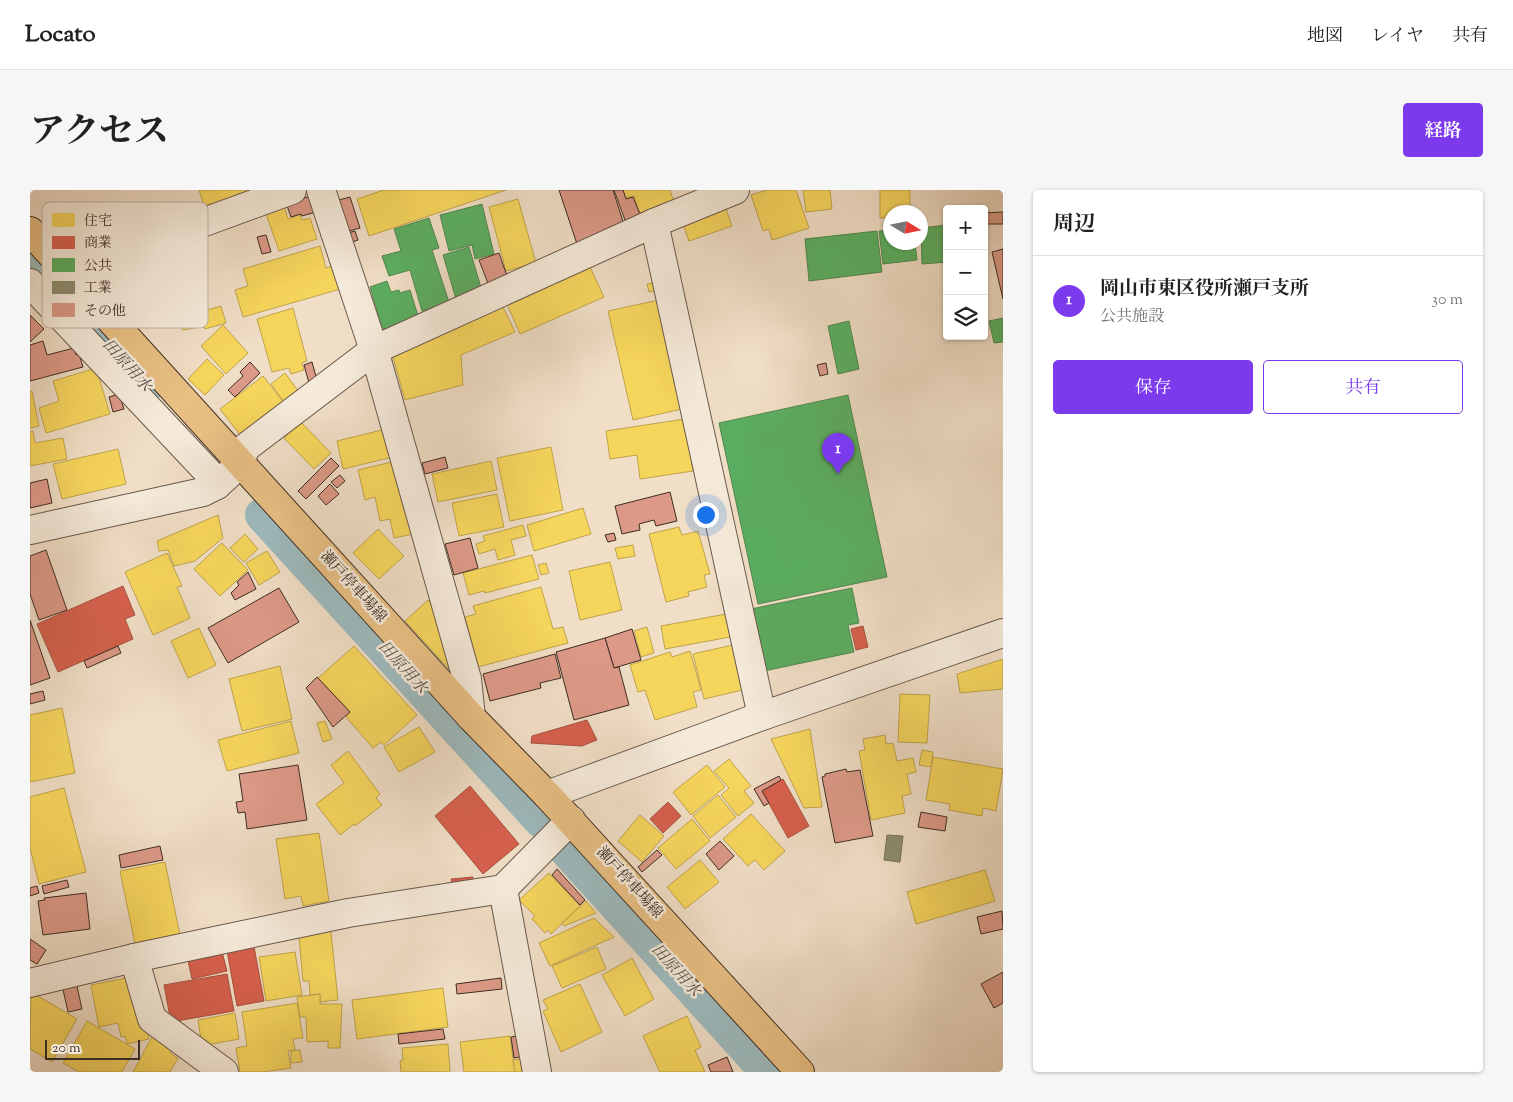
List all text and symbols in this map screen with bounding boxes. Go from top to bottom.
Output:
text: Locato [25,18,96,52]
text: 地図 [1307,24,1343,50]
text: レイヤ [1371,24,1424,50]
text: 共有 [1452,24,1488,50]
button: 経路 [1403,103,1483,157]
text: アクセス [30,108,169,159]
legend [42,202,208,328]
north arrow [883,205,928,250]
map controls [943,205,988,340]
button: + [943,205,988,250]
text: 周辺 [1053,210,1095,240]
text: 住宅 [84,212,112,232]
text: 商業 [84,234,112,254]
button: − [943,250,988,295]
text: 公共 [84,257,112,277]
text: 岡山市東区役所瀬戸支所 [1100,276,1309,303]
text: 工業 [84,279,112,299]
text: 1 [1066,289,1072,312]
text: 30 m [1432,289,1463,312]
button: layers [943,295,988,340]
text: その他 [84,302,126,322]
text: 公共施設 [1100,306,1164,329]
water label: 田原用水 [96,335,157,399]
button: 保存 [1053,360,1253,414]
button: 共有 [1263,360,1463,414]
pin: 1 [822,433,854,474]
your location [693,502,719,528]
street label: 瀬戸停車場線 [315,547,391,627]
water label: 田原用水 [372,637,433,701]
street label: 瀬戸停車場線 [591,843,667,923]
water label: 田原用水 [645,940,706,1004]
scale bar [45,1037,140,1060]
text: 20 m [52,1039,81,1059]

